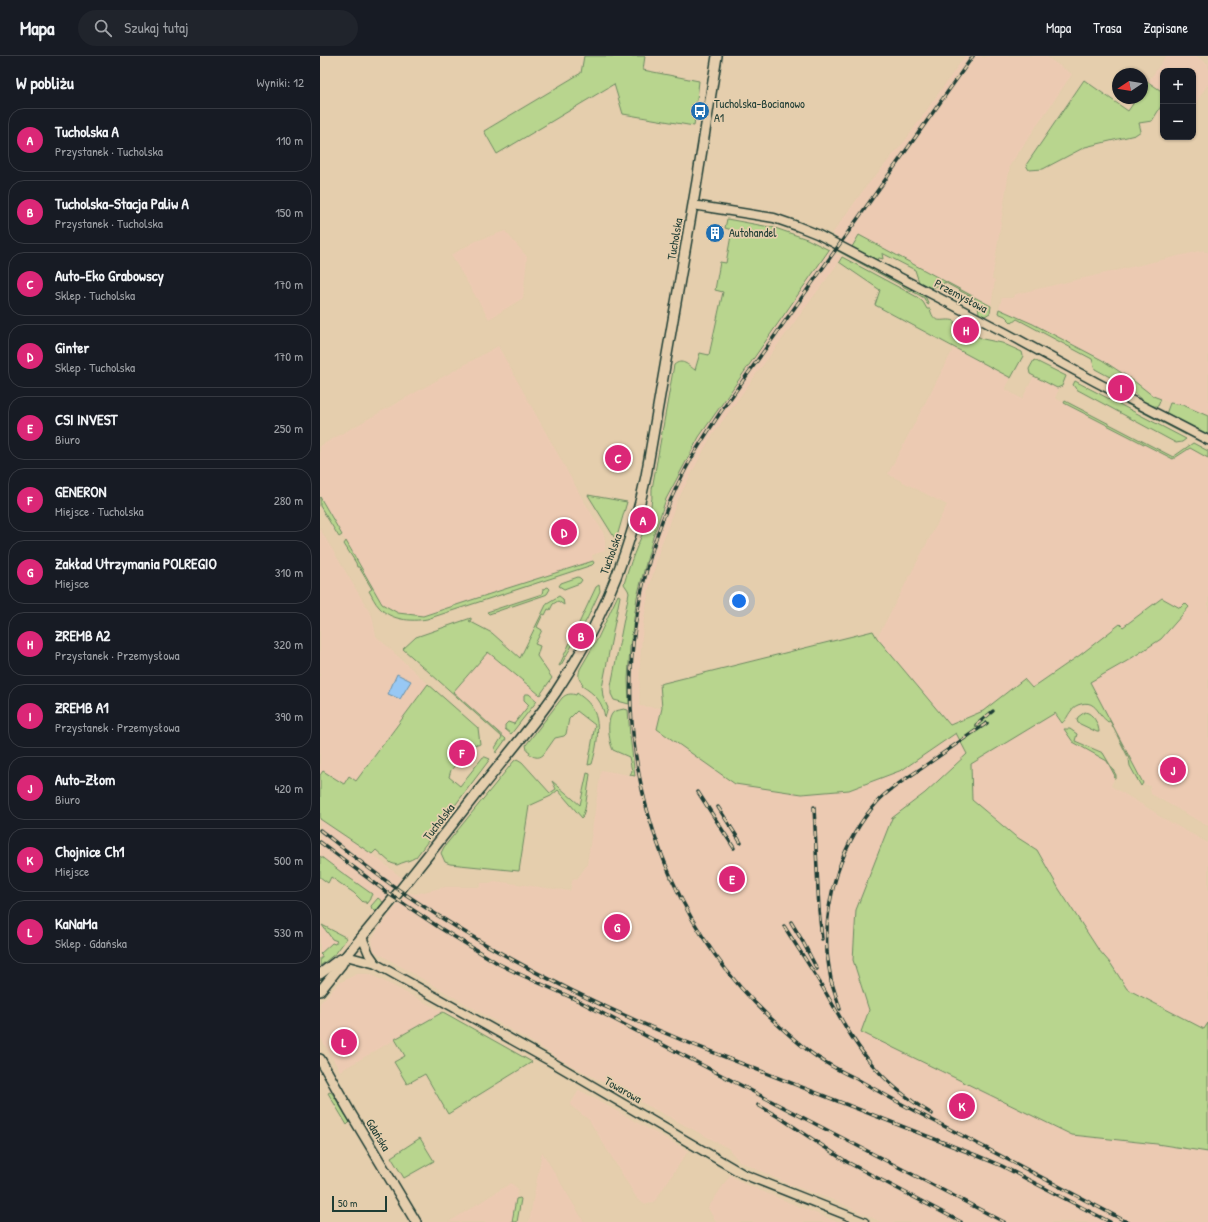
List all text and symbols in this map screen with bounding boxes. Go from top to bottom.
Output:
search box [78,10,358,46]
text: Mapa [20,15,54,41]
icon: search [92,17,114,39]
text: Szukaj tutaj [124,17,188,38]
text: Mapa [1046,18,1071,37]
text: Trasa [1093,18,1122,37]
text: Zapisane [1144,18,1188,37]
north arrow [1112,68,1148,104]
map controls [1160,68,1196,140]
button: + [1160,68,1196,104]
text: W pobliżu [16,71,74,94]
text: Wyniki: 12 [257,73,304,91]
place label: Tucholska-Bocianowo A1 [714,95,805,126]
bus stop icon: Tucholska-Bocianowo A1 [689,100,711,122]
button: − [1160,104,1196,140]
text: Tucholska A [55,121,119,142]
text: A [27,131,33,149]
text: 110 m [276,131,303,149]
text: Przystanek · Tucholska [55,142,163,160]
text: Tucholska-Stacja Paliw A [55,193,189,214]
text: B [27,203,33,221]
text: 150 m [275,203,303,221]
text: Przystanek · Tucholska [55,214,163,232]
street label: Tucholska [662,216,687,261]
building icon: Autohandel [704,222,726,244]
place label: Autohandel [729,224,777,241]
text: Auto-Eko Grabowscy [55,265,164,286]
street label: Przemysłowa [932,274,991,317]
text: C [26,275,34,293]
text: 170 m [274,275,303,293]
text: Sklep · Tucholska [55,286,135,304]
pin: H [953,315,979,345]
text: Ginter [55,337,89,358]
text: D [27,347,33,365]
text: 170 m [274,347,303,365]
text: Sklep · Tucholska [55,358,135,376]
pin: I [1108,373,1134,403]
text: CSI INVEST [55,409,118,430]
text: E [27,419,33,437]
text: 250 m [274,419,303,437]
text: Biuro [55,430,80,448]
pin: C [605,443,631,473]
text: GENERON [55,481,107,502]
text: F [28,491,32,509]
text: 280 m [274,491,303,509]
text: Miejsce · Tucholska [55,502,144,520]
pin: A [630,505,656,535]
pin: D [551,517,577,547]
street label: Tucholska [595,531,626,577]
text: Zakład Utrzymania POLREGIO [55,553,217,574]
text: G [27,563,33,581]
text: 310 m [275,563,303,581]
text: Miejsce [55,574,89,592]
your location [729,591,749,611]
pin: B [568,621,594,651]
text: ZREMB A2 [55,625,110,646]
text: H [27,635,33,653]
text: 320 m [273,635,303,653]
text: Przystanek · Przemysłowa [55,646,180,664]
text: ZREMB A1 [55,697,109,718]
text: I [28,707,32,725]
text: 390 m [275,707,303,725]
text: Przystanek · Przemysłowa [55,718,180,736]
pin: F [449,738,475,768]
pin: J [1160,755,1186,785]
text: Auto-Złom [55,769,115,790]
text: J [28,779,32,797]
text: 420 m [274,779,303,797]
text: Biuro [55,790,80,808]
street label: Tucholska [419,800,459,844]
text: Chojnice Ch1 [55,841,124,862]
text: K [27,851,33,869]
text: 500 m [274,851,303,869]
text: Miejsce [55,862,89,880]
pin: E [719,864,745,894]
pin: G [604,912,630,942]
text: KaNaMa [55,913,97,934]
text: L [28,923,32,941]
text: 530 m [274,923,303,941]
text: Sklep · Gdańska [55,934,127,952]
pin: L [331,1027,357,1057]
street label: Towarowa [601,1072,645,1107]
pin: K [949,1091,975,1121]
street label: Gdańska [362,1115,395,1154]
scale bar [332,1194,387,1213]
text: 50 m [338,1196,358,1210]

